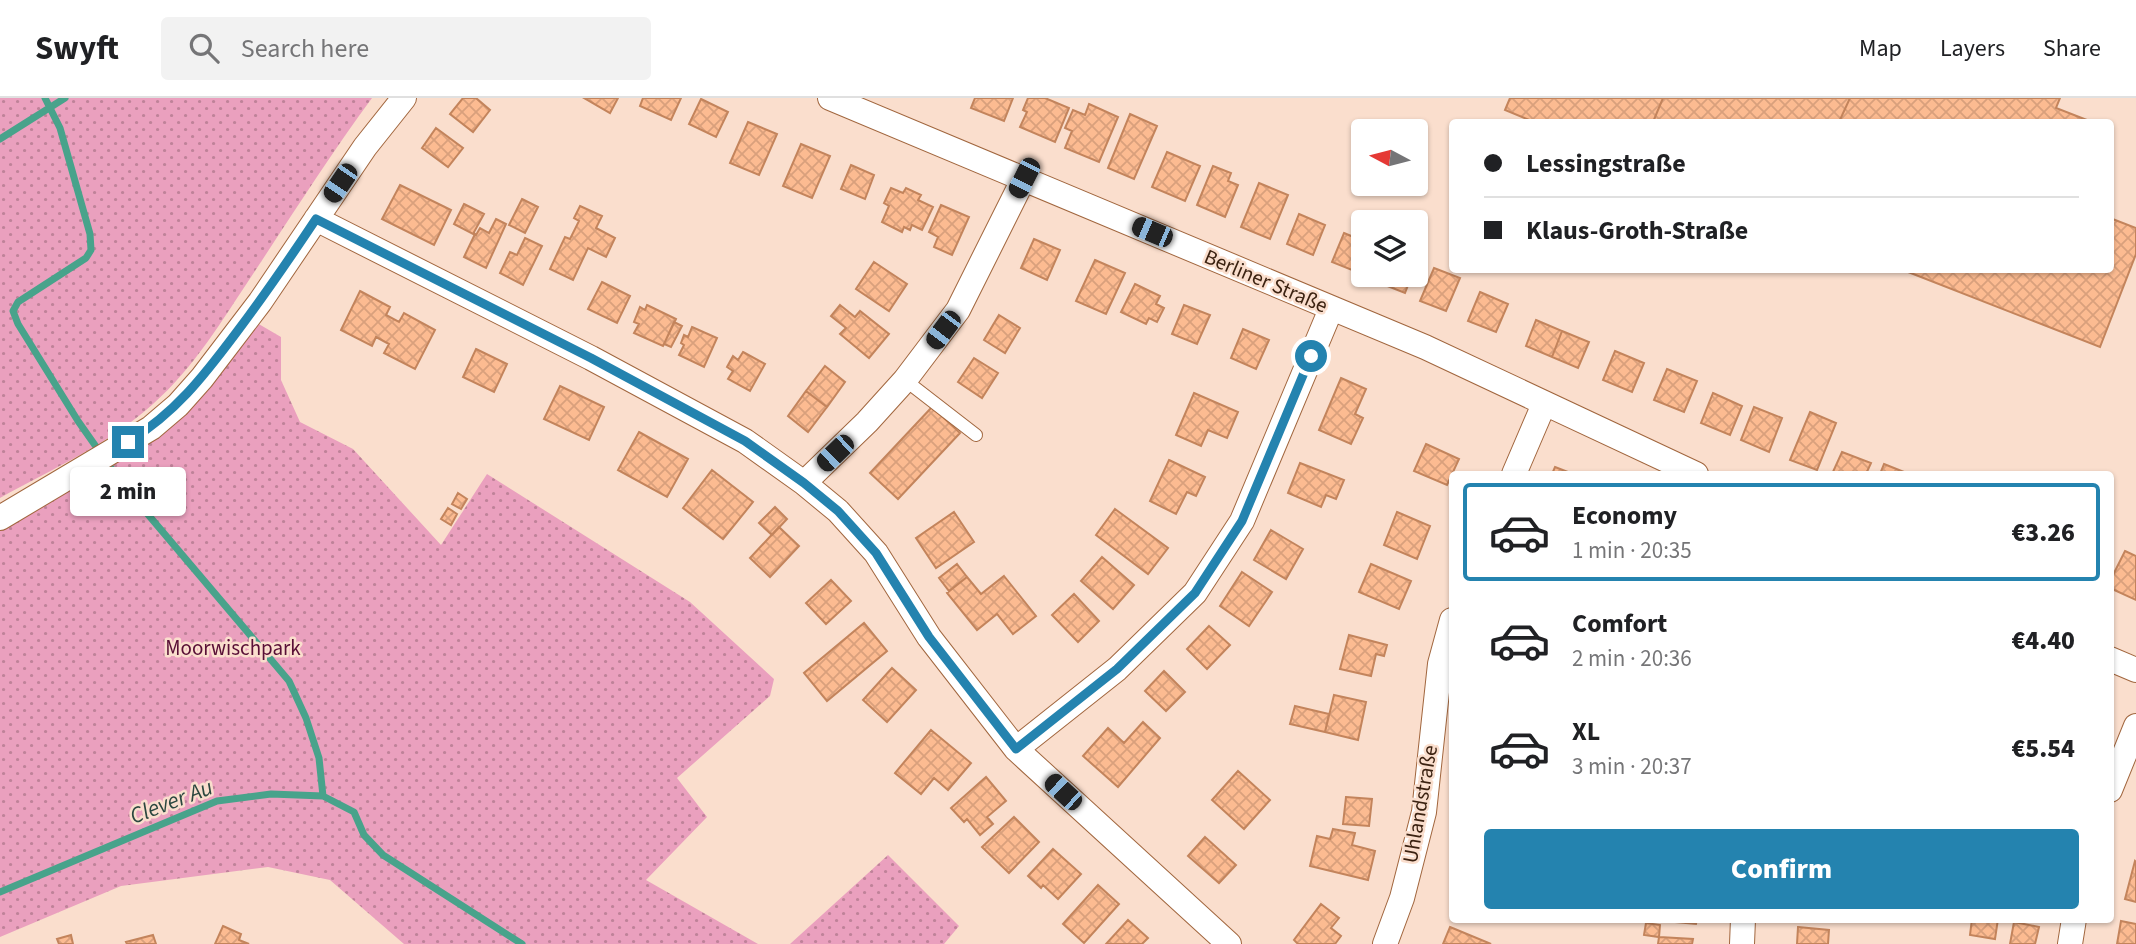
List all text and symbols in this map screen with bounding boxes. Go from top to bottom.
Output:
search box [161,17,651,80]
text: Swyft [35,25,119,72]
icon: search [185,29,223,67]
text: Search here [241,30,369,67]
text: Map [1859,31,1902,66]
text: Layers [1940,31,2005,66]
text: Share [2043,31,2101,66]
north arrow [1351,119,1428,196]
map controls [1351,119,1428,287]
text: Lessingstraße [1526,145,1686,182]
car [1006,155,1043,201]
car [320,160,361,206]
button: layers [1351,210,1428,287]
text: Klaus-Groth-Straße [1526,212,1748,249]
car [1129,214,1176,250]
street label: Berliner Straße [1200,241,1332,321]
car [922,307,965,353]
route start [1295,340,1327,372]
route end [112,426,144,458]
car [813,431,858,475]
callout: 2 min [70,466,186,516]
text: 2 min [100,475,156,508]
text: Economy [1572,497,1677,534]
icon: car [1488,501,1551,564]
text: €3.26 [2011,514,2075,551]
text: 1 min · 20:35 [1572,534,1692,567]
text: Comfort [1572,605,1667,642]
icon: car [1488,609,1551,672]
text: €4.40 [2011,622,2075,659]
park label: Moorwischpark [165,633,301,663]
text: 2 min · 20:36 [1572,642,1692,675]
text: XL [1572,713,1600,750]
icon: car [1488,717,1551,780]
text: €5.54 [2011,730,2075,767]
street label: Uhlandstraße [1395,743,1445,865]
text: 3 min · 20:37 [1572,750,1692,783]
car [1041,770,1086,814]
water label: Clever Au [125,771,217,832]
button: Confirm [1484,829,2079,909]

